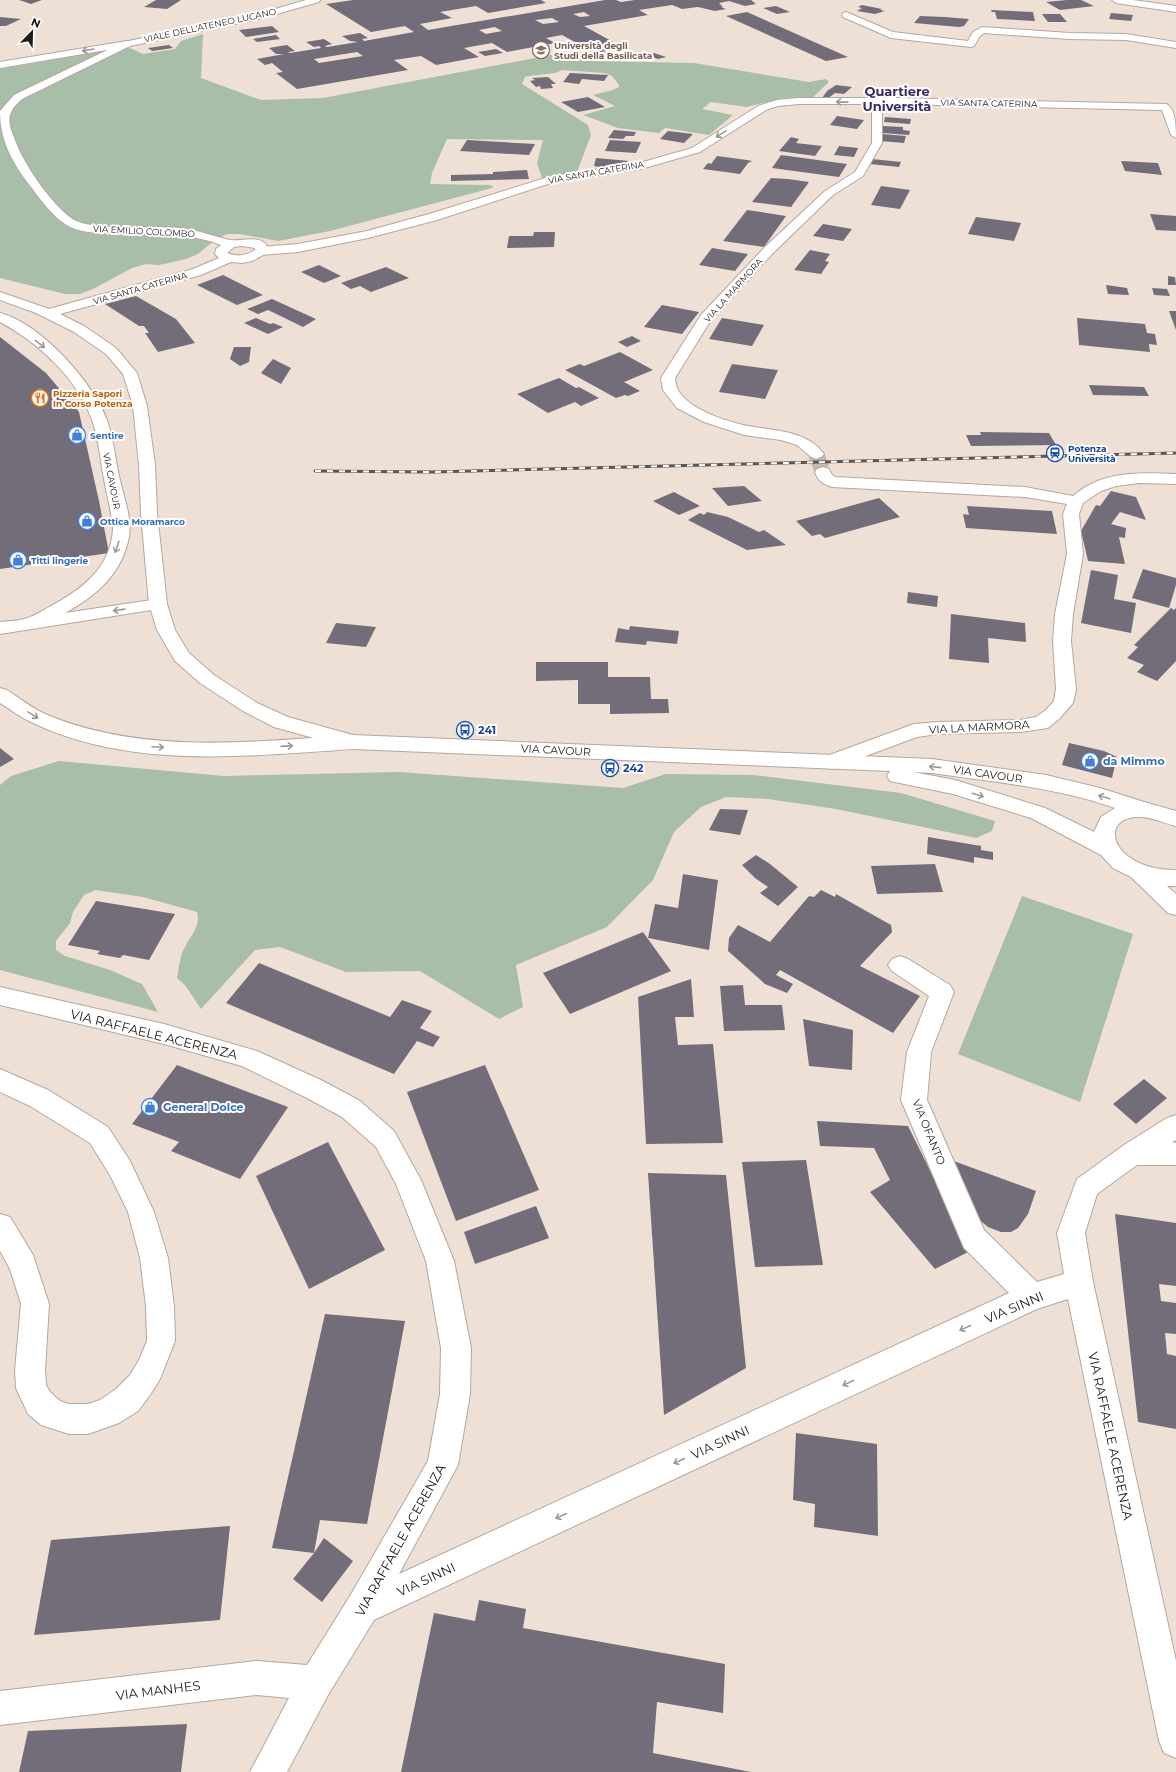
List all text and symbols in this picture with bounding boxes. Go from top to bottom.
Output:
street label: VIALE DELL'ATENEO LUCANO [143,6,278,44]
north arrow [12,12,52,52]
text: N [29,15,43,31]
school or university icon: Università degli Studi della Basilicata [531,40,551,60]
place label: Università degli Studi della Basilicata [554,40,652,61]
one-way arrow [82,46,95,54]
district label: Quartiere Università [863,83,931,114]
street label: VIA SANTA CATERINA [940,97,1038,109]
one-way arrow [836,98,849,106]
one-way arrow [715,131,727,139]
street label: VIA SANTA CATERINA [547,158,645,186]
street label: VIA EMILIO COLOMBO [93,223,196,239]
street label: VIA LA MARMORA [701,255,765,324]
street label: VIA SANTA CATERINA [92,269,189,307]
one-way arrow [34,339,45,348]
restaurant icon: Pizzeria Sapori In Corso Potenza [30,388,50,408]
place label: Pizzeria Sapori In Corso Potenza [53,388,133,409]
shop icon: Sentire [67,425,87,445]
place label: Sentire [90,430,124,441]
station icon: Potenza Università [1045,443,1065,463]
place label: Potenza Università [1068,443,1116,464]
street label: VIA CAVOUR [101,452,123,511]
shop icon: Ottica Moramarco [77,511,97,531]
place label: Ottica Moramarco [100,516,185,527]
one-way arrow [113,540,121,552]
shop icon: Titti lingerie [8,550,28,570]
place label: Titti lingerie [31,555,88,566]
one-way arrow [113,606,126,614]
one-way arrow [27,712,39,720]
street label: VIA LA MARMORA [928,717,1030,737]
bus stop icon: 241 [455,720,475,740]
place label: 241 [478,723,496,737]
street label: VIA CAVOUR [521,741,591,759]
one-way arrow [151,743,164,751]
one-way arrow [280,743,293,750]
shop icon: da Mimmo [1080,751,1100,771]
place label: da Mimmo [1103,754,1165,768]
bus stop icon: 242 [600,758,620,778]
place label: 242 [623,761,644,775]
street label: VIA CAVOUR [952,762,1024,786]
one-way arrow [929,763,942,771]
one-way arrow [972,792,985,799]
one-way arrow [1098,793,1111,800]
street label: VIA RAFFAELE ACERENZA [69,1005,240,1063]
shop icon: General Dolce [140,1097,160,1117]
street label: VIA OFANTO [909,1097,949,1167]
place label: General Dolce [163,1100,244,1114]
street label: VIA SINNI [982,1287,1046,1327]
one-way arrow [960,1325,972,1332]
street label: VIA RAFFAELE ACERENZA [1085,1350,1137,1522]
one-way arrow [842,1380,854,1387]
street label: VIA SINNI [688,1422,752,1462]
one-way arrow [673,1458,685,1465]
street label: VIA RAFFAELE ACERENZA [351,1460,449,1619]
one-way arrow [555,1513,567,1520]
street label: VIA SINNI [394,1559,458,1599]
street label: VIA MANHES [115,1677,201,1703]

